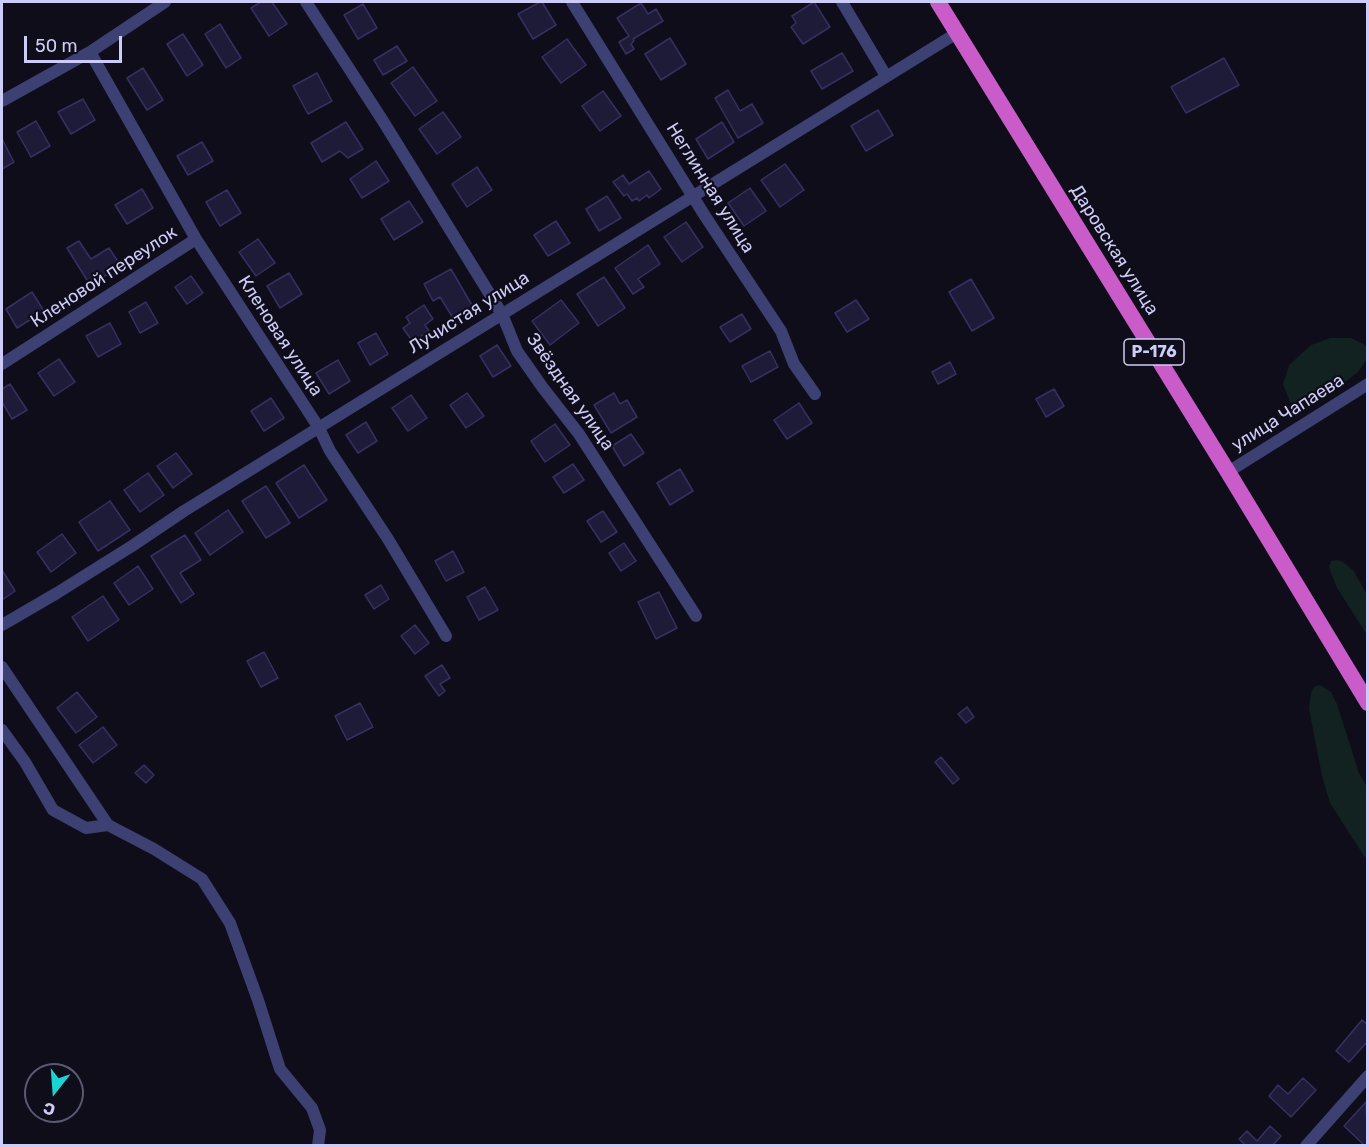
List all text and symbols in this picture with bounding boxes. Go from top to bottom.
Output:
scale bar [27,24,124,62]
text: 50 m [35,35,78,57]
street label: Неглинная улица [661,119,759,257]
street label: Даровская улица [1065,181,1163,319]
street label: Кленовой переулок [27,222,181,332]
street label: Лучистая улица [405,267,533,359]
street label: Кленовая улица [233,272,327,400]
street label: Звёздная улица [522,329,618,455]
road number: Р-176 [1124,339,1184,365]
street label: улица Чапаева [1228,370,1348,456]
north arrow [24,1063,84,1123]
text: С [41,1098,57,1120]

